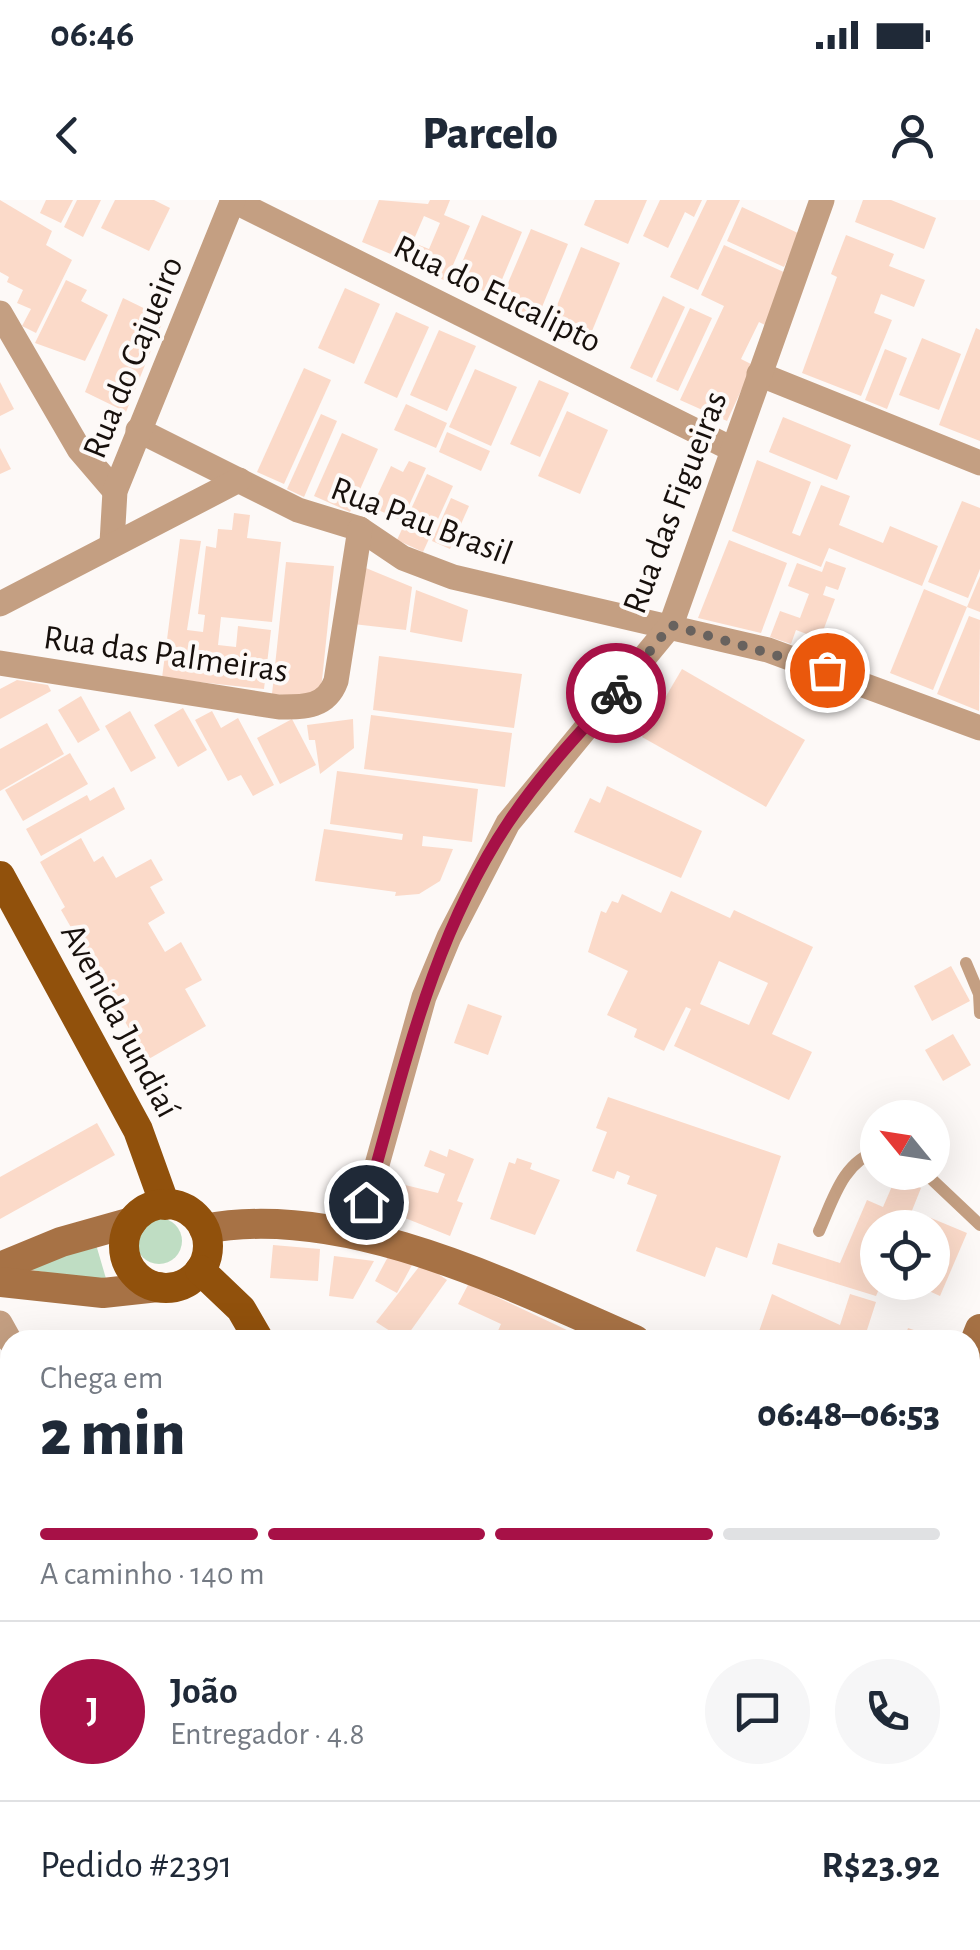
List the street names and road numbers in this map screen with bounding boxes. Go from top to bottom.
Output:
street label: Rua do Eucalipto [388,229,606,360]
street label: Rua do Cajueiro [77,252,190,463]
street label: Rua das Figueiras [617,387,734,618]
street label: Rua Pau Brasil [326,471,517,572]
street label: Rua das Palmeiras [41,620,290,689]
street label: Avenida Jundiaí [54,918,186,1124]

